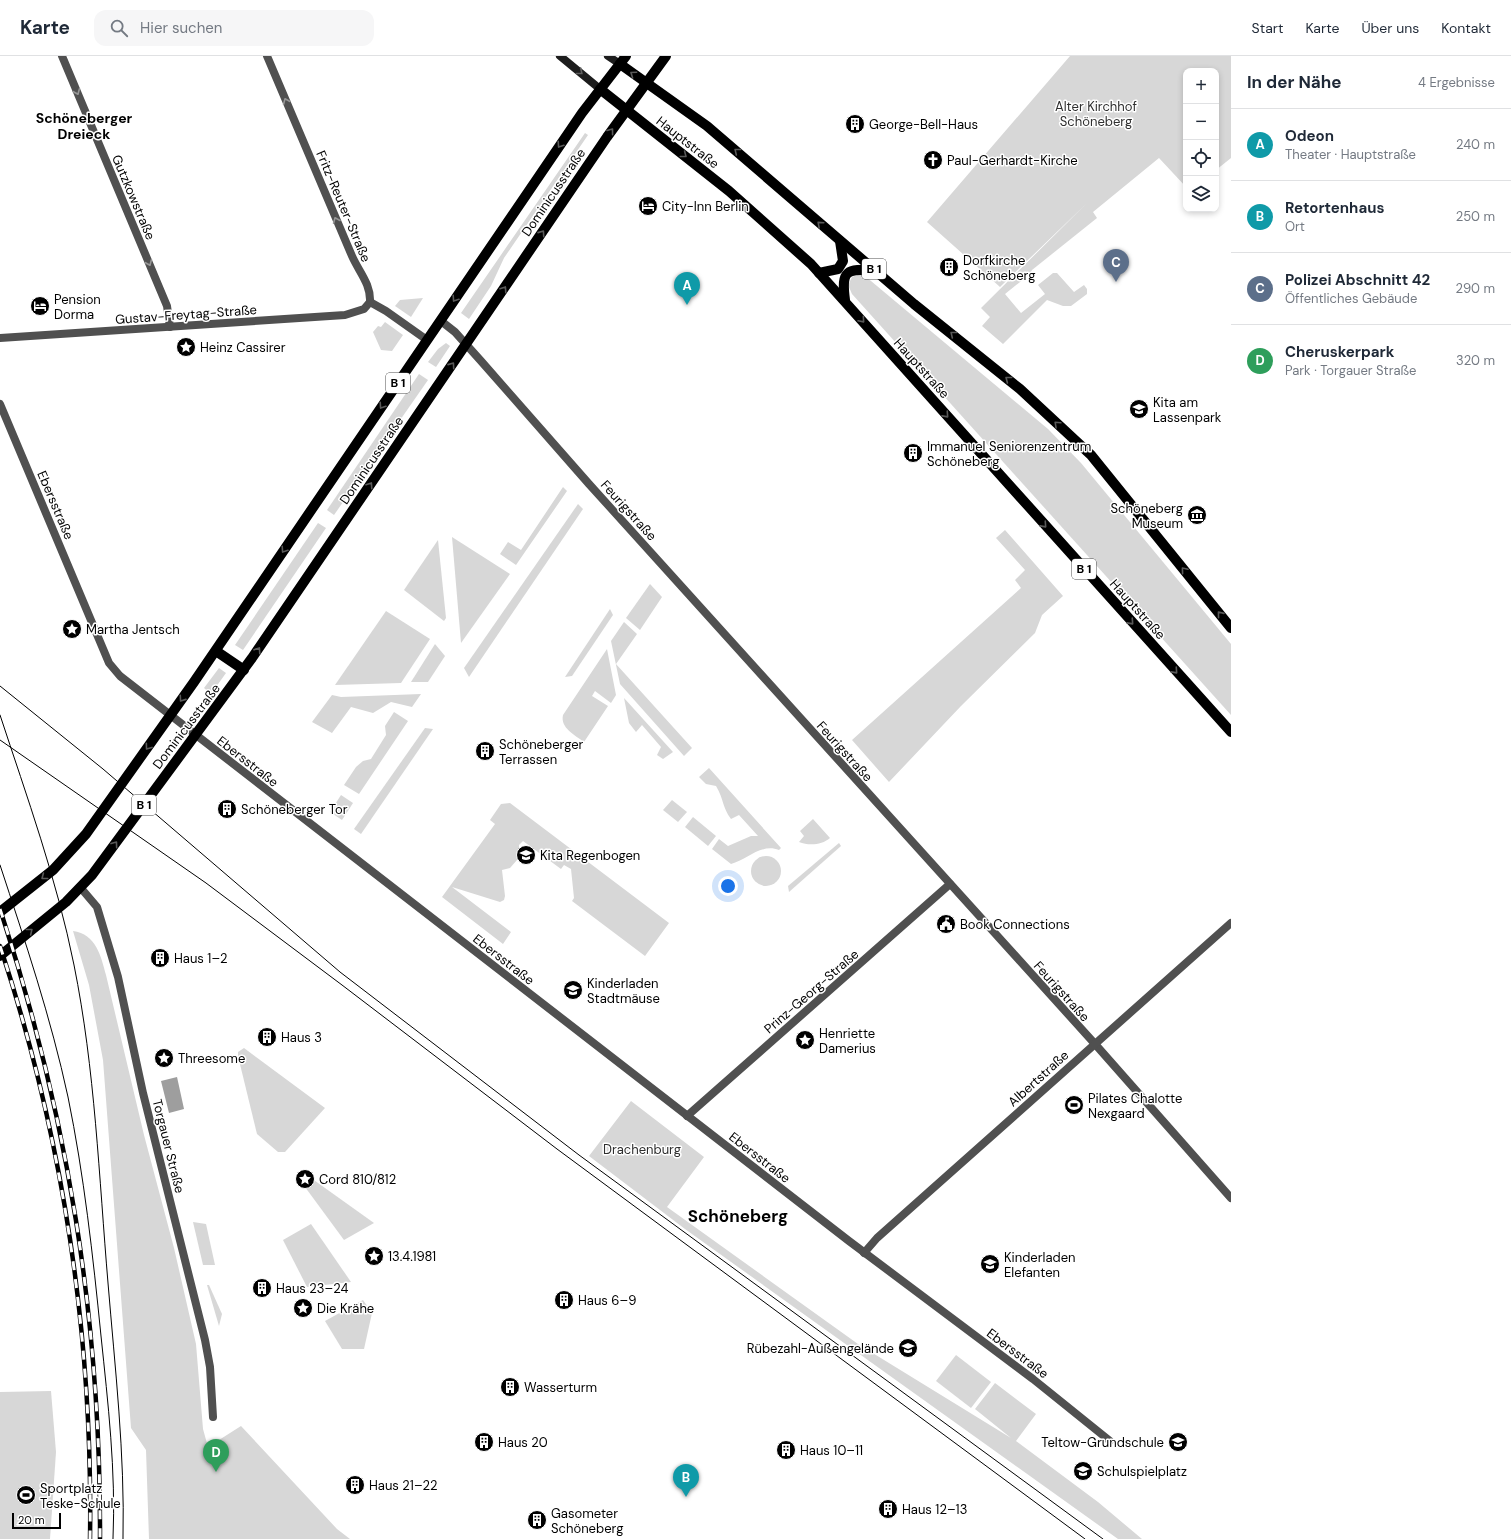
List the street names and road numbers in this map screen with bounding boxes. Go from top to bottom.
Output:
street label: Hauptstraße [653,112,723,172]
street label: Dominicusstraße [518,145,589,239]
street label: Fritz-Reuter-Straße [312,148,375,265]
street label: Gutzkowstraße [108,152,159,242]
road number: B 1 [862,259,886,279]
street label: Gustav-Freytag-Straße [115,301,257,328]
street label: Hauptstraße [890,335,953,402]
road number: B 1 [386,373,410,393]
street label: Dominicusstraße [336,413,407,507]
street label: Ebersstraße [33,468,78,542]
street label: Feurigstraße [597,477,660,544]
road number: B 1 [1072,559,1096,579]
street label: Hauptstraße [1106,576,1169,643]
street label: Dominicusstraße [149,680,224,772]
street label: Feurigstraße [813,718,876,785]
street label: Ebersstraße [214,732,282,791]
road number: B 1 [132,795,156,815]
street label: Ebersstraße [470,930,538,989]
street label: Prinz-Georg-Straße [760,946,862,1037]
street label: Feurigstraße [1030,958,1093,1025]
street label: Albertstraße [1004,1047,1072,1110]
street label: Torgauer Straße [149,1097,188,1195]
street label: Ebersstraße [726,1128,794,1187]
street label: Ebersstraße [983,1325,1052,1382]

